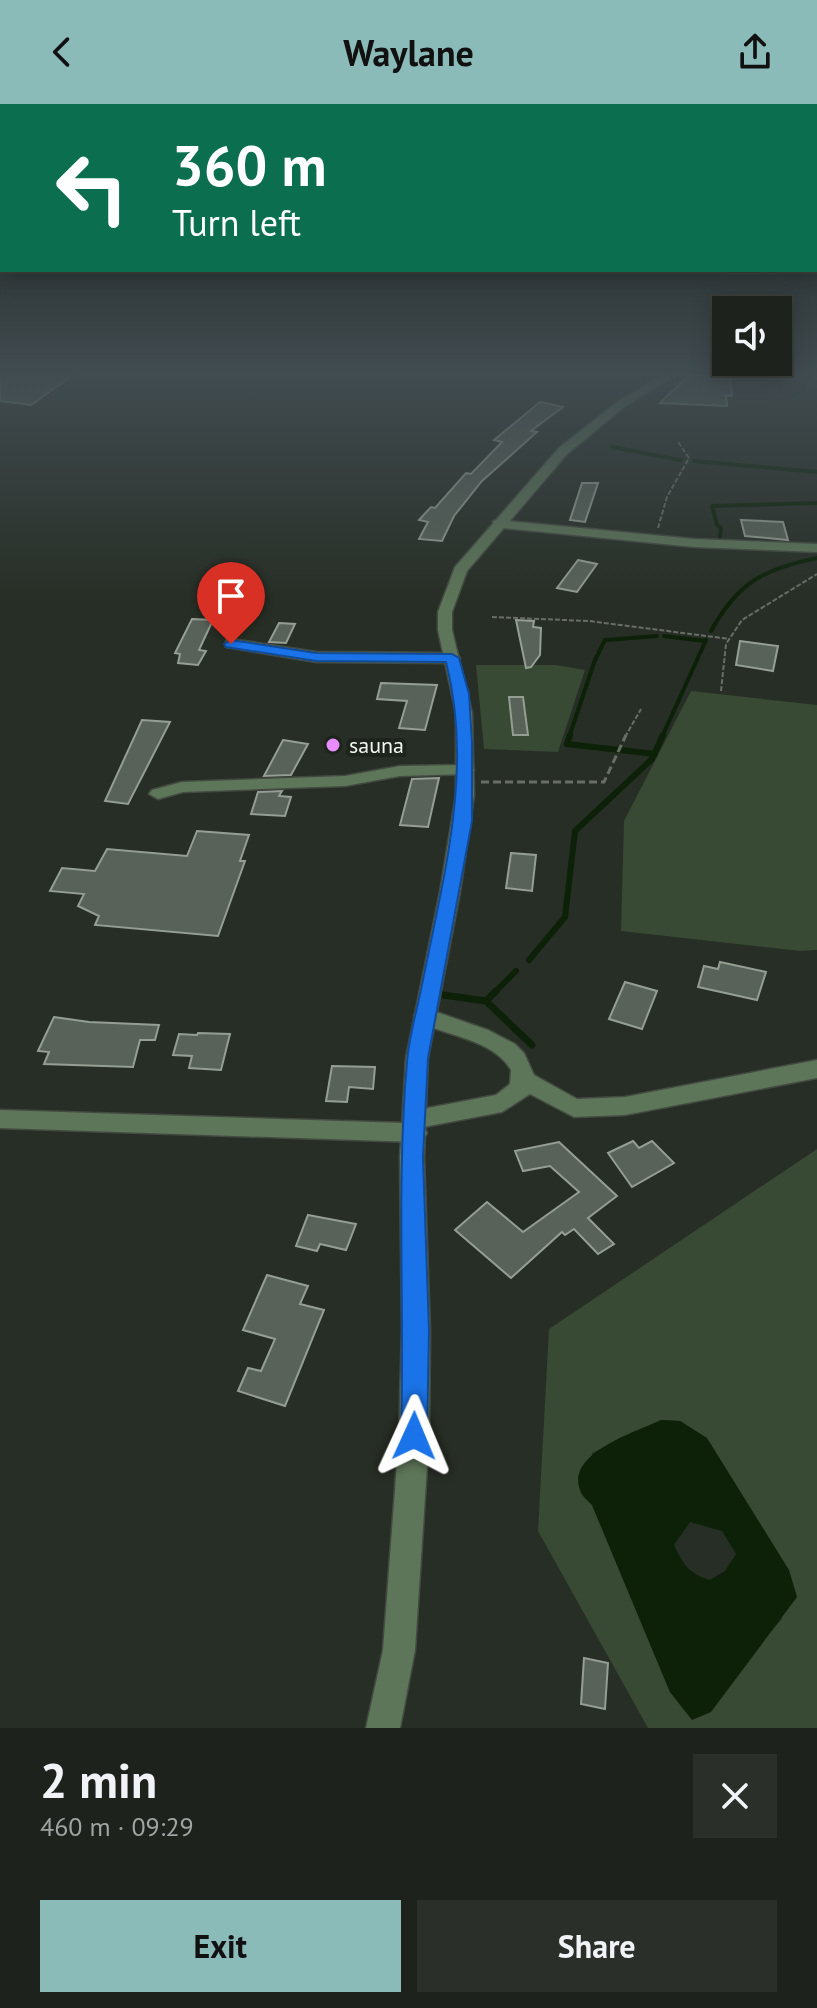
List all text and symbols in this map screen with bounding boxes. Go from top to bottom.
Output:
text: Waylane [343,29,474,76]
icon: back [40,30,84,74]
icon: share [733,30,777,74]
text: 360 m [172,129,327,201]
icon: left [40,136,144,240]
text: Turn left [172,199,301,246]
map controls [712,296,792,376]
button: sound [712,296,792,376]
pin [197,562,265,644]
icon: arrive [209,574,253,618]
place label: sauna [349,731,404,759]
marker: sauna [324,736,342,754]
position arrow [372,1394,456,1478]
text: 2 min [40,1749,157,1811]
button: close [693,1754,777,1838]
text: 460 m · 09:29 [40,1810,194,1843]
button: Exit [40,1900,401,1992]
button: Share [417,1900,777,1992]

